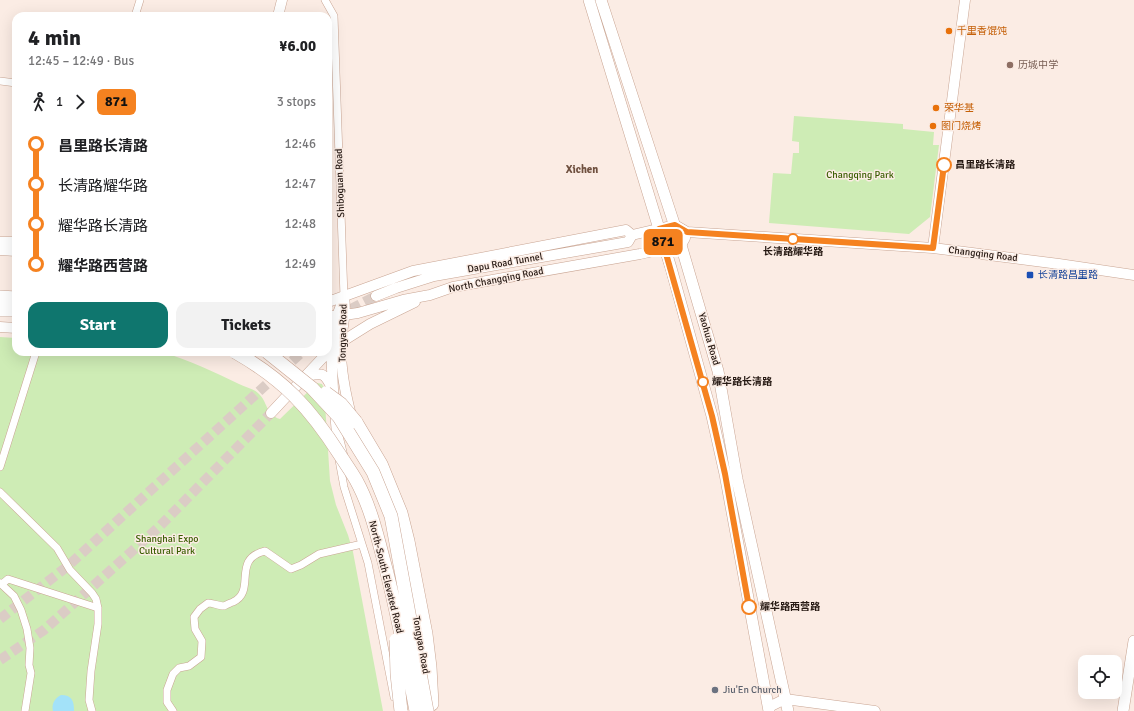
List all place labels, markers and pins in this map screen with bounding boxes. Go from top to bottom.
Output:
place label: 千里香馄饨 [957,25,1007,37]
marker: 千里香馄饨 [944,26,954,36]
place label: 历城中学 [1018,59,1058,71]
marker: 历城中学 [1005,60,1015,70]
place label: 荣华基 [944,102,974,114]
marker: 荣华基 [931,103,941,113]
place label: 图门烧烤 [941,120,981,132]
marker: 图门烧烤 [928,121,938,131]
marker: 昌里路长清路 [936,157,952,173]
place label: 昌里路长清路 [955,159,1016,171]
marker: 长清路耀华路 [787,233,799,245]
place label: 长清路耀华路 [763,245,824,258]
place label: 长清路昌里路 [1038,269,1098,281]
marker: 长清路昌里路 [1025,270,1035,280]
place label: 耀华路长清路 [712,375,773,388]
marker: 耀华路长清路 [697,376,709,388]
marker: 耀华路西营路 [741,599,757,615]
place label: 耀华路西营路 [760,600,821,613]
place label: Jiu'En Church [723,684,782,696]
marker: Jiu'En Church [710,685,720,695]

